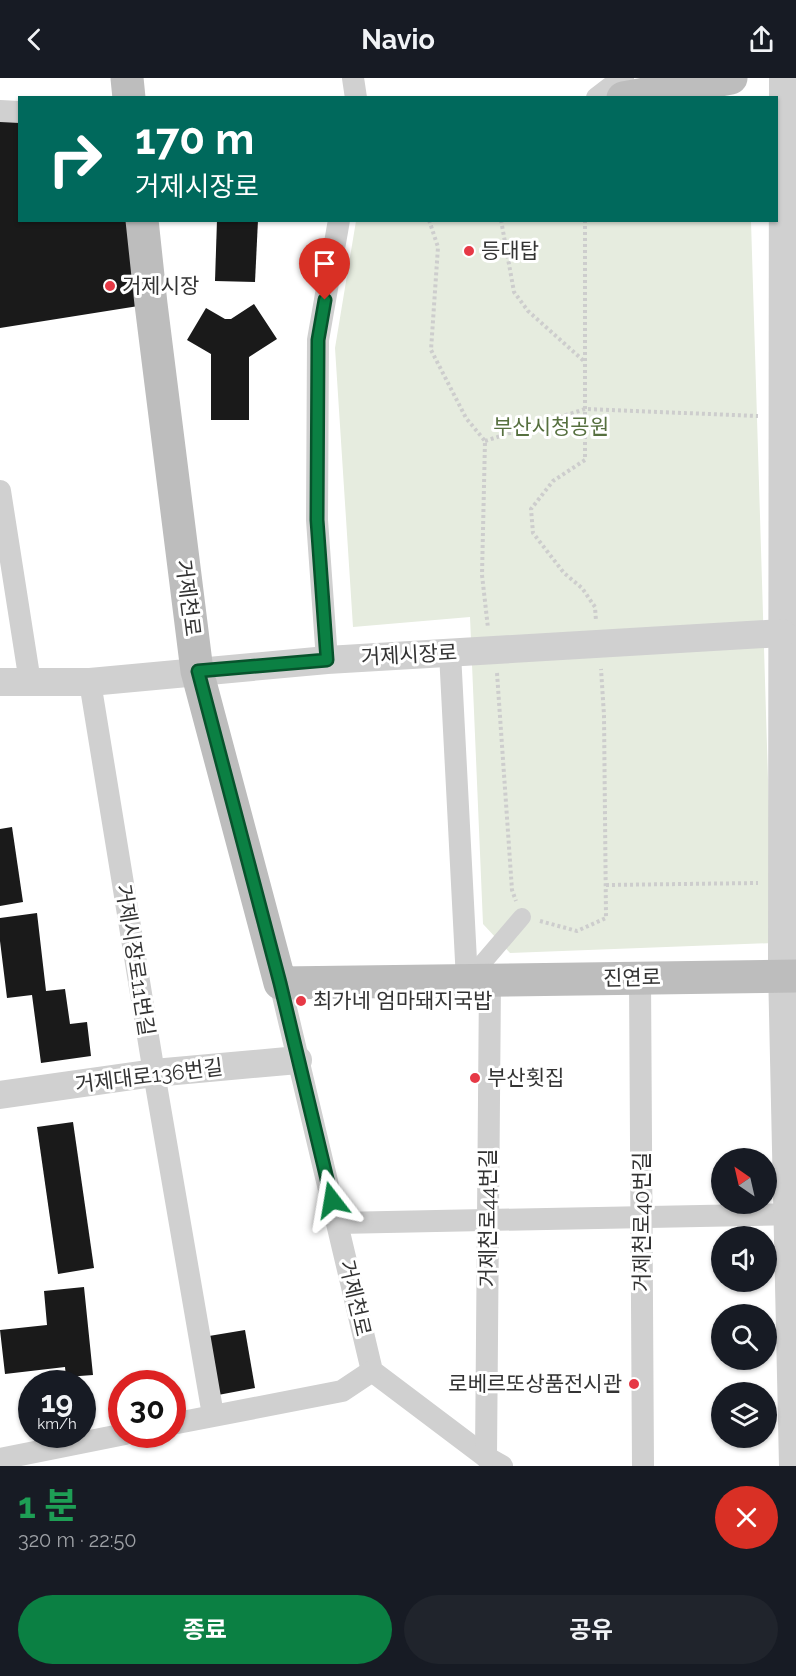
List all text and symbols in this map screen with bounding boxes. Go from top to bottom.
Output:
icon: back [18,23,51,56]
icon: share [745,23,778,56]
text: Navio [361,24,435,55]
text: 170 m [135,115,254,164]
icon: right [36,120,114,198]
text: 거제시장로 [135,171,259,202]
pin [299,238,350,300]
place label: 등대탑 [481,238,539,263]
marker: 등대탑 [462,244,476,258]
icon: arrive [308,247,341,280]
place label: 거제시장 [122,273,199,298]
marker: 거제시장 [103,279,117,293]
park label: 부산시청공원 [493,414,609,439]
street label: 거제천로 [171,558,206,638]
street label: 거제시장로 [360,639,458,670]
street label: 거제시장로11번길 [111,882,160,1038]
street label: 진연로 [603,964,661,991]
place label: 최가네 엄마돼지국밥 [313,988,492,1013]
marker: 최가네 엄마돼지국밥 [294,994,308,1008]
street label: 거제대로136번길 [74,1054,224,1097]
place label: 부산횟집 [487,1065,564,1090]
marker: 부산횟집 [468,1071,482,1085]
north arrow [711,1148,777,1214]
map controls [711,1148,777,1448]
street label: 거제천로44번길 [475,1149,500,1287]
street label: 거제천로40번길 [629,1152,654,1292]
position arrow [300,1168,364,1232]
button: sound [711,1226,777,1292]
street label: 거제천로 [335,1257,376,1338]
button: search [711,1304,777,1370]
speed limit sign: 30 [108,1370,186,1448]
place label: 로베르또상품전시관 [448,1371,622,1396]
marker: 로베르또상품전시관 [627,1377,641,1391]
button: layers [711,1382,777,1448]
text: 19 [41,1384,73,1419]
text: km/h [37,1415,77,1433]
text: 1 분 [18,1484,78,1526]
button: close [715,1486,778,1549]
text: 320 m · 22:50 [18,1528,137,1552]
button: 종료 [18,1595,392,1664]
button: 공유 [404,1595,778,1664]

